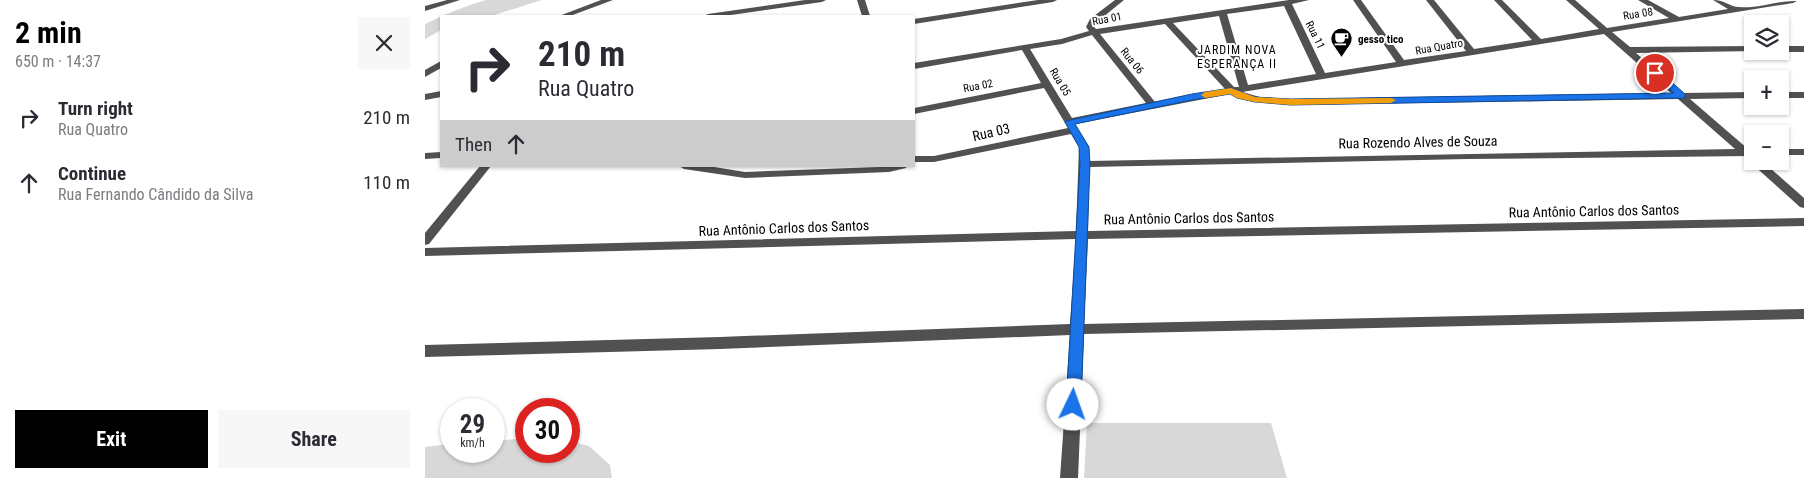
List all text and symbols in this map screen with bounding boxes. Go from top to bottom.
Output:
street label: Rua 08 [1622,5,1654,23]
street label: Rua 01 [1091,10,1123,28]
text: 2 min [15,15,82,50]
map controls [1744,15,1789,170]
button: layers [1744,15,1789,60]
button: close [358,17,410,69]
street label: Rua 11 [1303,19,1327,51]
cafe icon: gesso tico [1330,27,1354,58]
place label: gesso tico [1358,33,1404,46]
text: 210 m [538,34,625,75]
icon: right [455,35,520,100]
street label: Rua Quatro [1414,36,1464,58]
district label: JARDIM NOVA ESPERANÇA II [1197,43,1277,71]
street label: Rua 06 [1118,45,1146,77]
text: 650 m · 14:37 [15,52,101,71]
pin [1634,52,1676,94]
icon: arrive [1641,59,1669,87]
street label: Rua 05 [1047,66,1073,98]
button: + [1744,70,1789,115]
text: Rua Quatro [538,76,634,101]
street label: Rua 02 [962,77,994,95]
text: Turn right [58,97,133,120]
icon: right [15,104,43,132]
text: 210 m [363,106,410,129]
text: Rua Quatro [58,120,128,139]
street label: Rua 03 [971,120,1011,144]
button: − [1744,125,1789,170]
icon: ahead [502,130,530,158]
text: Then [455,133,492,156]
street label: Rua Rozendo Alves de Souza [1338,133,1498,151]
text: Continue [58,162,126,185]
icon: ahead [15,169,43,197]
text: 110 m [363,171,410,194]
text: Rua Fernando Cândido da Silva [58,185,253,204]
street label: Rua Antônio Carlos dos Santos [1509,202,1679,220]
street label: Rua Antônio Carlos dos Santos [1104,209,1274,227]
street label: Rua Antônio Carlos dos Santos [698,217,870,239]
position arrow [1046,378,1098,430]
speed limit sign: 30 [515,398,580,463]
button: Exit [15,410,208,468]
button: Share [218,410,410,468]
text: 29 [460,410,485,439]
text: km/h [460,436,485,450]

